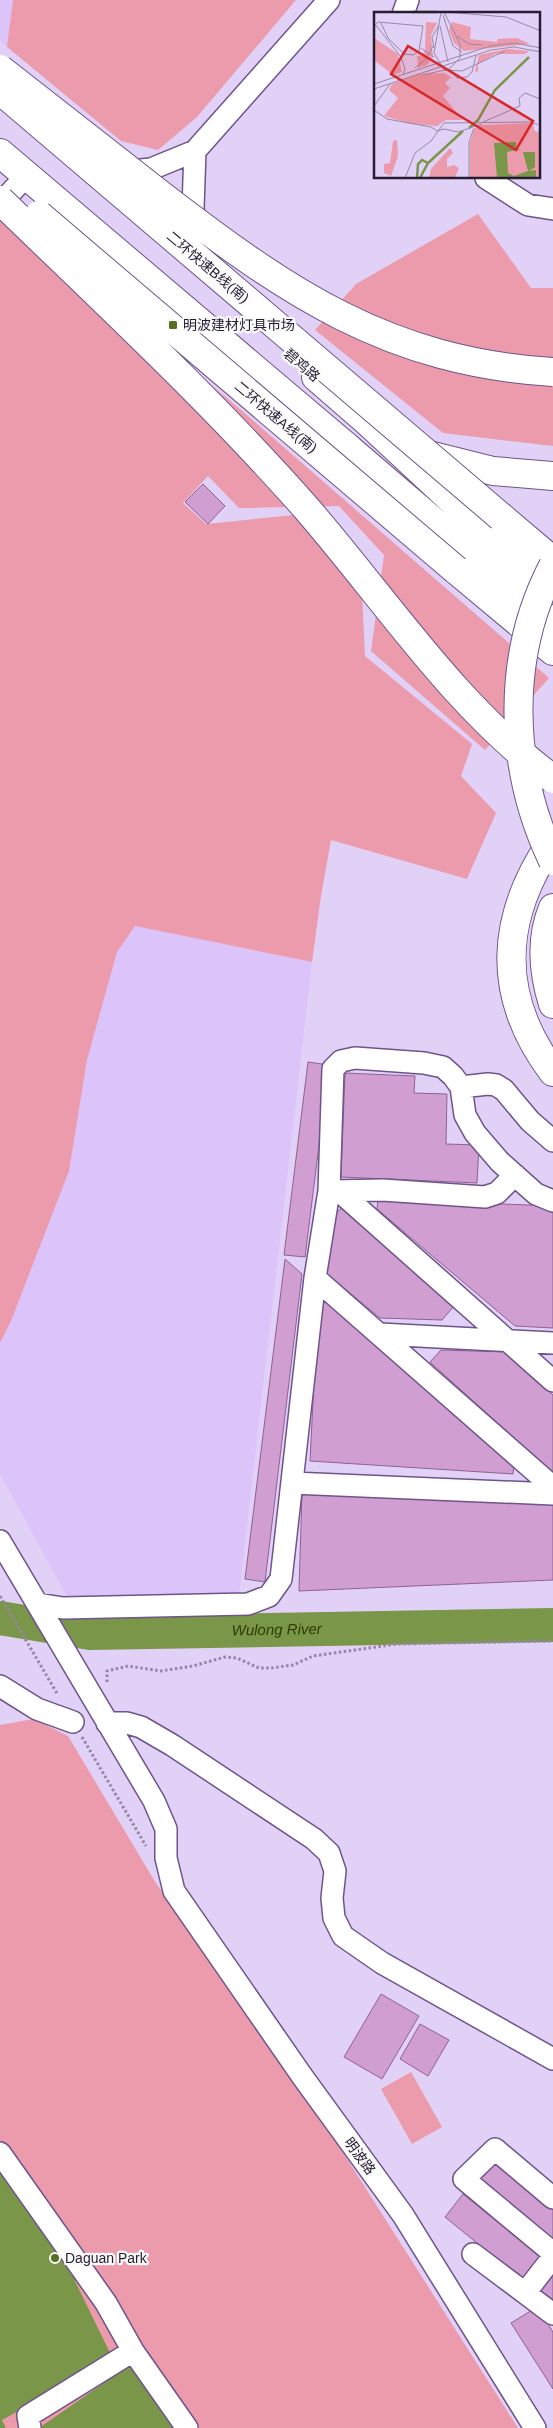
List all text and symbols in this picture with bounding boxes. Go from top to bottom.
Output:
inset map [374,12,540,179]
street label: 二环快速B线(南) [164,228,252,306]
place label: 明波建材灯具市场 [183,317,295,333]
marker: 明波建材灯具市场 [167,319,179,331]
street label: 碧鸡路 [281,345,323,385]
street label: 二环快速A线(南) [232,378,320,456]
water label: Wulong River [232,1620,323,1639]
street label: 明波路 [341,2134,379,2178]
place label: Daguan Park [65,2250,148,2266]
marker: Daguan Park [49,2252,61,2264]

